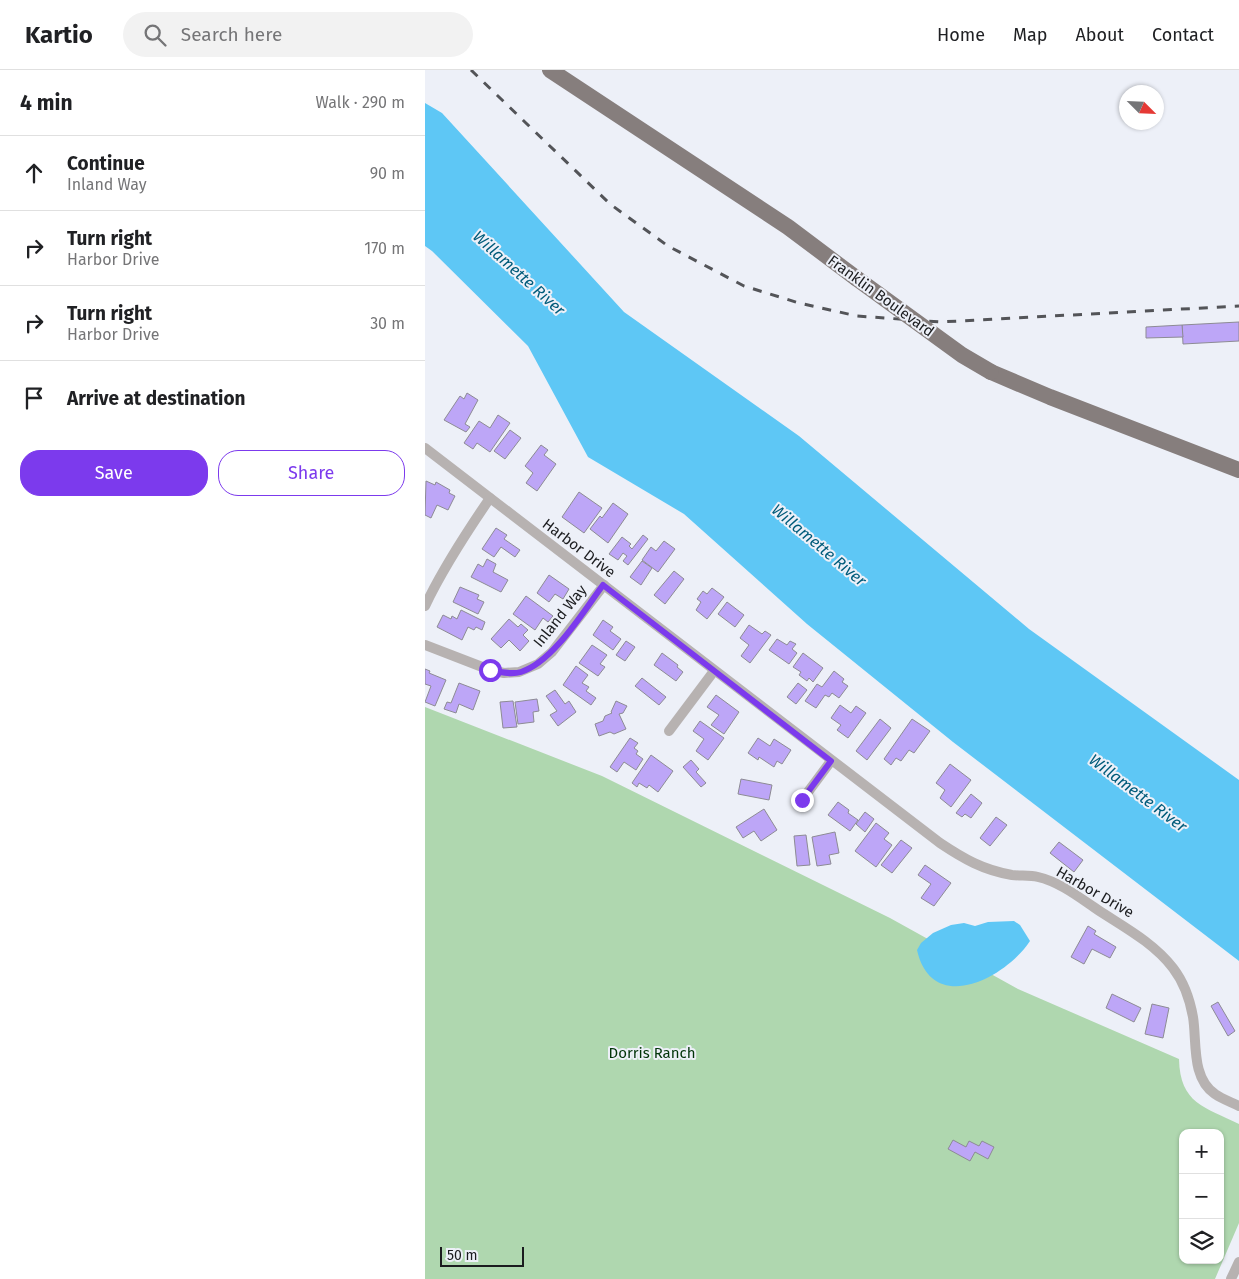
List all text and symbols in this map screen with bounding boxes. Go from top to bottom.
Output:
search box [123,12,473,57]
text: Kartio [25,21,93,49]
icon: search [141,21,169,49]
text: Search here [181,23,282,46]
text: Home [937,24,985,46]
text: Map [1013,24,1047,46]
text: About [1075,24,1124,46]
text: Contact [1152,24,1214,46]
north arrow [1119,85,1164,130]
text: 4 min [20,90,73,116]
text: Walk · 290 m [315,93,405,112]
text: Continue [67,152,145,175]
icon: ahead [20,159,48,187]
text: 90 m [370,164,405,183]
text: Inland Way [67,175,147,194]
text: Turn right [67,227,152,250]
water label: Willamette River [469,227,570,320]
icon: right [20,234,48,262]
text: 170 m [364,239,405,258]
text: Harbor Drive [67,250,160,269]
street label: Franklin Boulevard [824,251,938,341]
text: Turn right [67,302,152,325]
icon: right [20,309,48,337]
text: 30 m [370,314,405,333]
text: Harbor Drive [67,325,160,344]
icon: arrive [20,384,48,412]
text: Arrive at destination [67,387,246,410]
button: Save [20,450,208,496]
button: Share [218,450,405,496]
water label: Willamette River [768,500,871,591]
street label: Harbor Drive [539,515,619,581]
street label: Inland Way [530,581,591,651]
route start [479,659,502,682]
water label: Willamette River [1085,750,1191,836]
route end [791,789,814,812]
street label: Harbor Drive [1053,863,1137,921]
park label: Dorris Ranch [608,1044,696,1062]
map controls [1179,1129,1224,1264]
button: + [1179,1129,1224,1174]
button: − [1179,1174,1224,1219]
button: layers [1179,1219,1224,1264]
scale bar [440,1244,524,1267]
text: 50 m [447,1247,478,1264]

